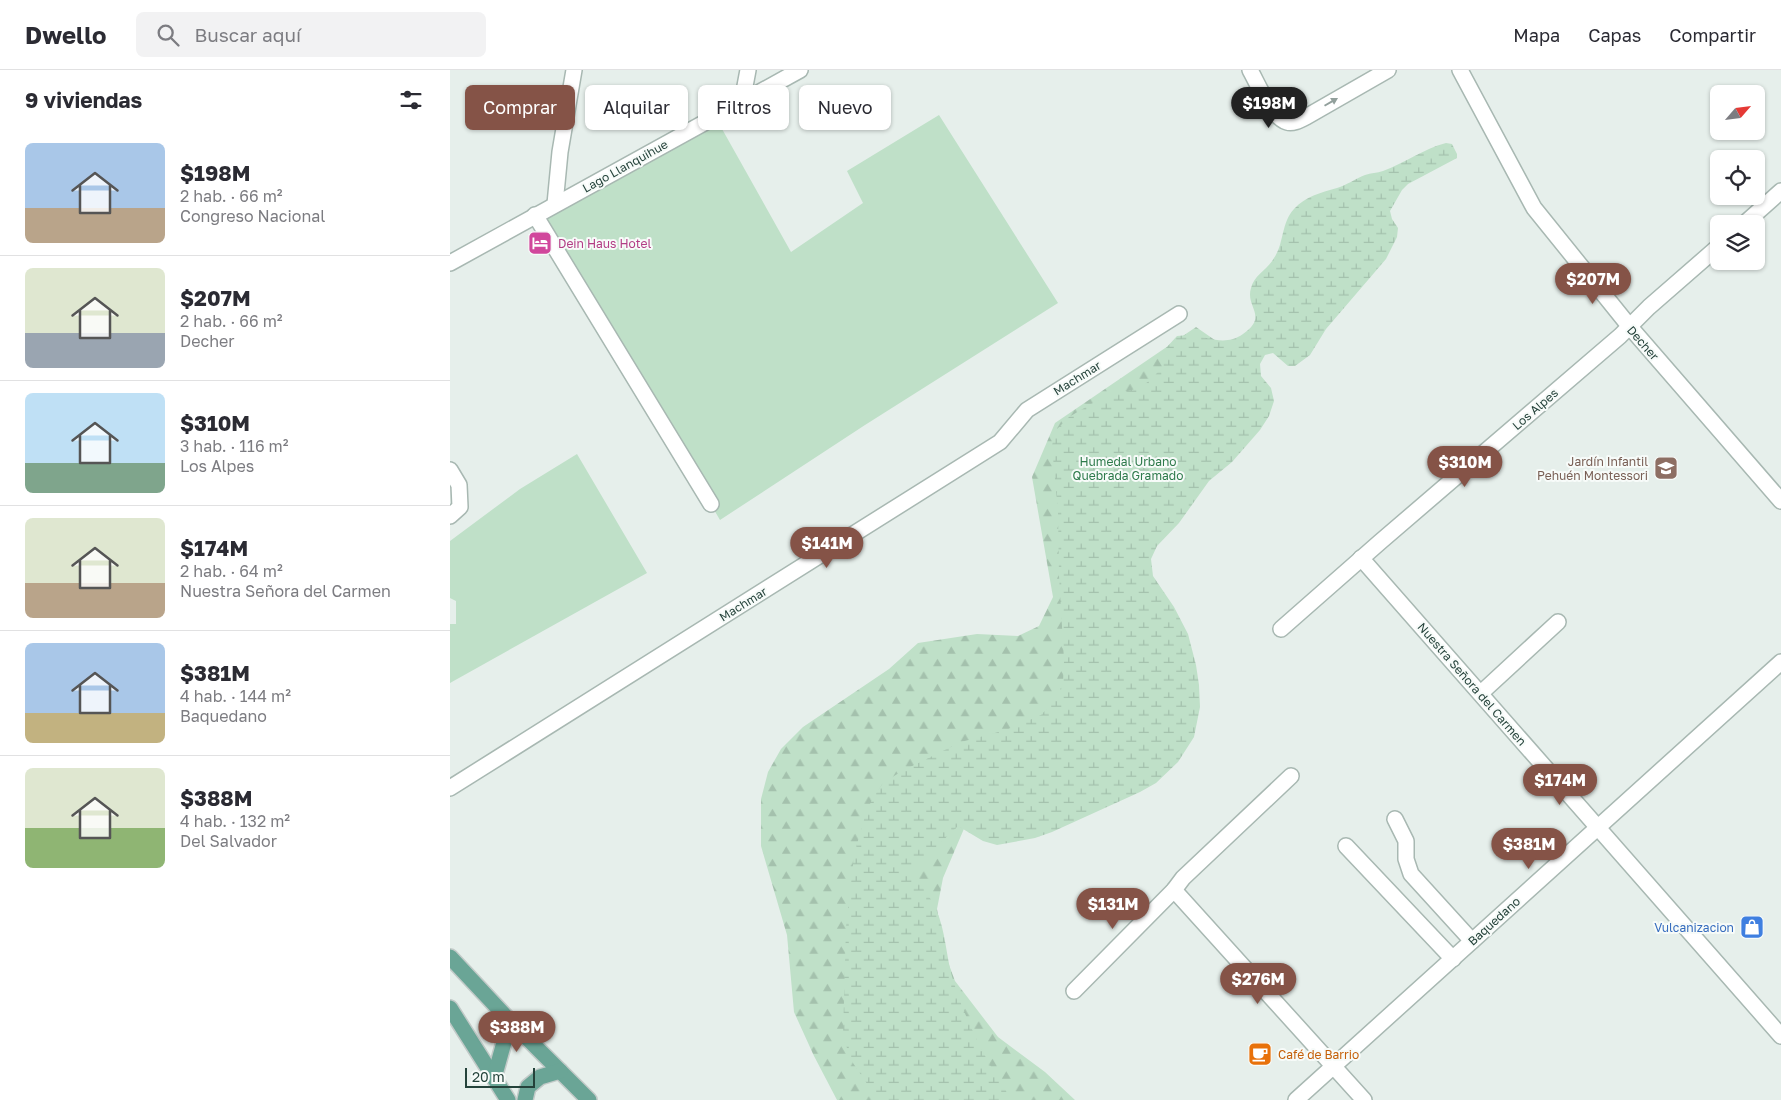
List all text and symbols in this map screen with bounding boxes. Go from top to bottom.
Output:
search box [136,12,486,57]
text: Dwello [25,20,106,49]
icon: search [154,21,182,49]
text: Buscar aquí [194,23,301,46]
text: Mapa [1513,24,1560,46]
text: Capas [1588,24,1641,46]
text: Compartir [1669,24,1756,46]
chip: Comprar [465,85,575,130]
chip: Alquilar [585,85,688,130]
chip: Filtros [698,85,789,130]
chip: Nuevo [799,85,891,130]
north arrow [1710,85,1765,140]
map controls [1710,85,1765,270]
icon: filters [397,86,425,114]
text: 9 viviendas [25,87,142,113]
pin: $198M [1234,87,1304,129]
text: $198M [1242,93,1296,113]
one-way arrow [1325,98,1338,107]
street label: Lago Llanquihue [580,136,670,196]
button: locate [1710,150,1765,205]
text: $198M [180,160,250,186]
icon: home [65,163,125,223]
text: 2 hab. · 66 m² [180,186,283,206]
text: Congreso Nacional [180,206,325,226]
button: layers [1710,215,1765,270]
hotel icon: Dein Haus Hotel [527,230,553,256]
place label: Dein Haus Hotel [558,236,652,251]
pin: $207M [1558,262,1628,305]
text: $207M [1566,269,1620,289]
text: $207M [180,285,251,311]
icon: home [65,288,125,348]
text: 2 hab. · 66 m² [180,311,283,331]
street label: Decher [1624,323,1662,364]
text: Decher [180,331,235,351]
street label: Machmar [1051,357,1104,398]
street label: Los Alpes [1509,385,1561,433]
text: $310M [180,410,250,436]
icon: home [65,413,125,473]
text: 3 hab. · 116 m² [180,436,288,456]
pin: $310M [1430,446,1500,488]
text: $310M [1438,452,1492,472]
park label: Humedal Urbano Quebrada Gramado [1073,454,1183,483]
place label: Jardín Infantil Pehuén Montessori [1537,454,1648,483]
school or university icon: Jardín Infantil Pehuén Montessori [1653,455,1679,481]
text: Los Alpes [180,456,254,476]
pin: $141M [792,526,862,569]
text: $141M [801,533,853,553]
text: $174M [180,535,248,561]
icon: home [65,538,125,598]
text: 2 hab. · 64 m² [180,561,283,581]
text: Nuestra Señora del Carmen [180,581,391,601]
street label: Machmar [717,583,770,624]
street label: Nuestra Señora del Carmen [1414,619,1530,749]
text: $381M [180,660,250,686]
icon: home [65,663,125,723]
text: 4 hab. · 144 m² [180,686,291,706]
text: Baquedano [180,706,267,726]
pin: $174M [1525,764,1595,806]
text: $174M [1534,770,1586,790]
text: $388M [180,785,252,811]
icon: home [65,788,125,848]
text: 4 hab. · 132 m² [180,811,290,831]
pin: $381M [1494,828,1564,870]
text: Del Salvador [180,831,277,851]
text: $381M [1502,834,1556,854]
pin: $131M [1078,888,1148,930]
text: $131M [1087,894,1139,914]
street label: Baquedano [1465,894,1523,948]
shop icon: Vulcanizacion [1739,914,1765,940]
place label: Vulcanizacion [1654,920,1734,935]
pin: $276M [1223,962,1293,1005]
text: $276M [1231,969,1285,989]
pin: $388M [482,1010,552,1053]
text: $388M [489,1017,545,1037]
cafe icon: Café de Barrio [1247,1041,1273,1067]
place label: Café de Barrio [1278,1047,1359,1062]
scale bar [465,1065,535,1088]
text: 20 m [472,1068,505,1085]

